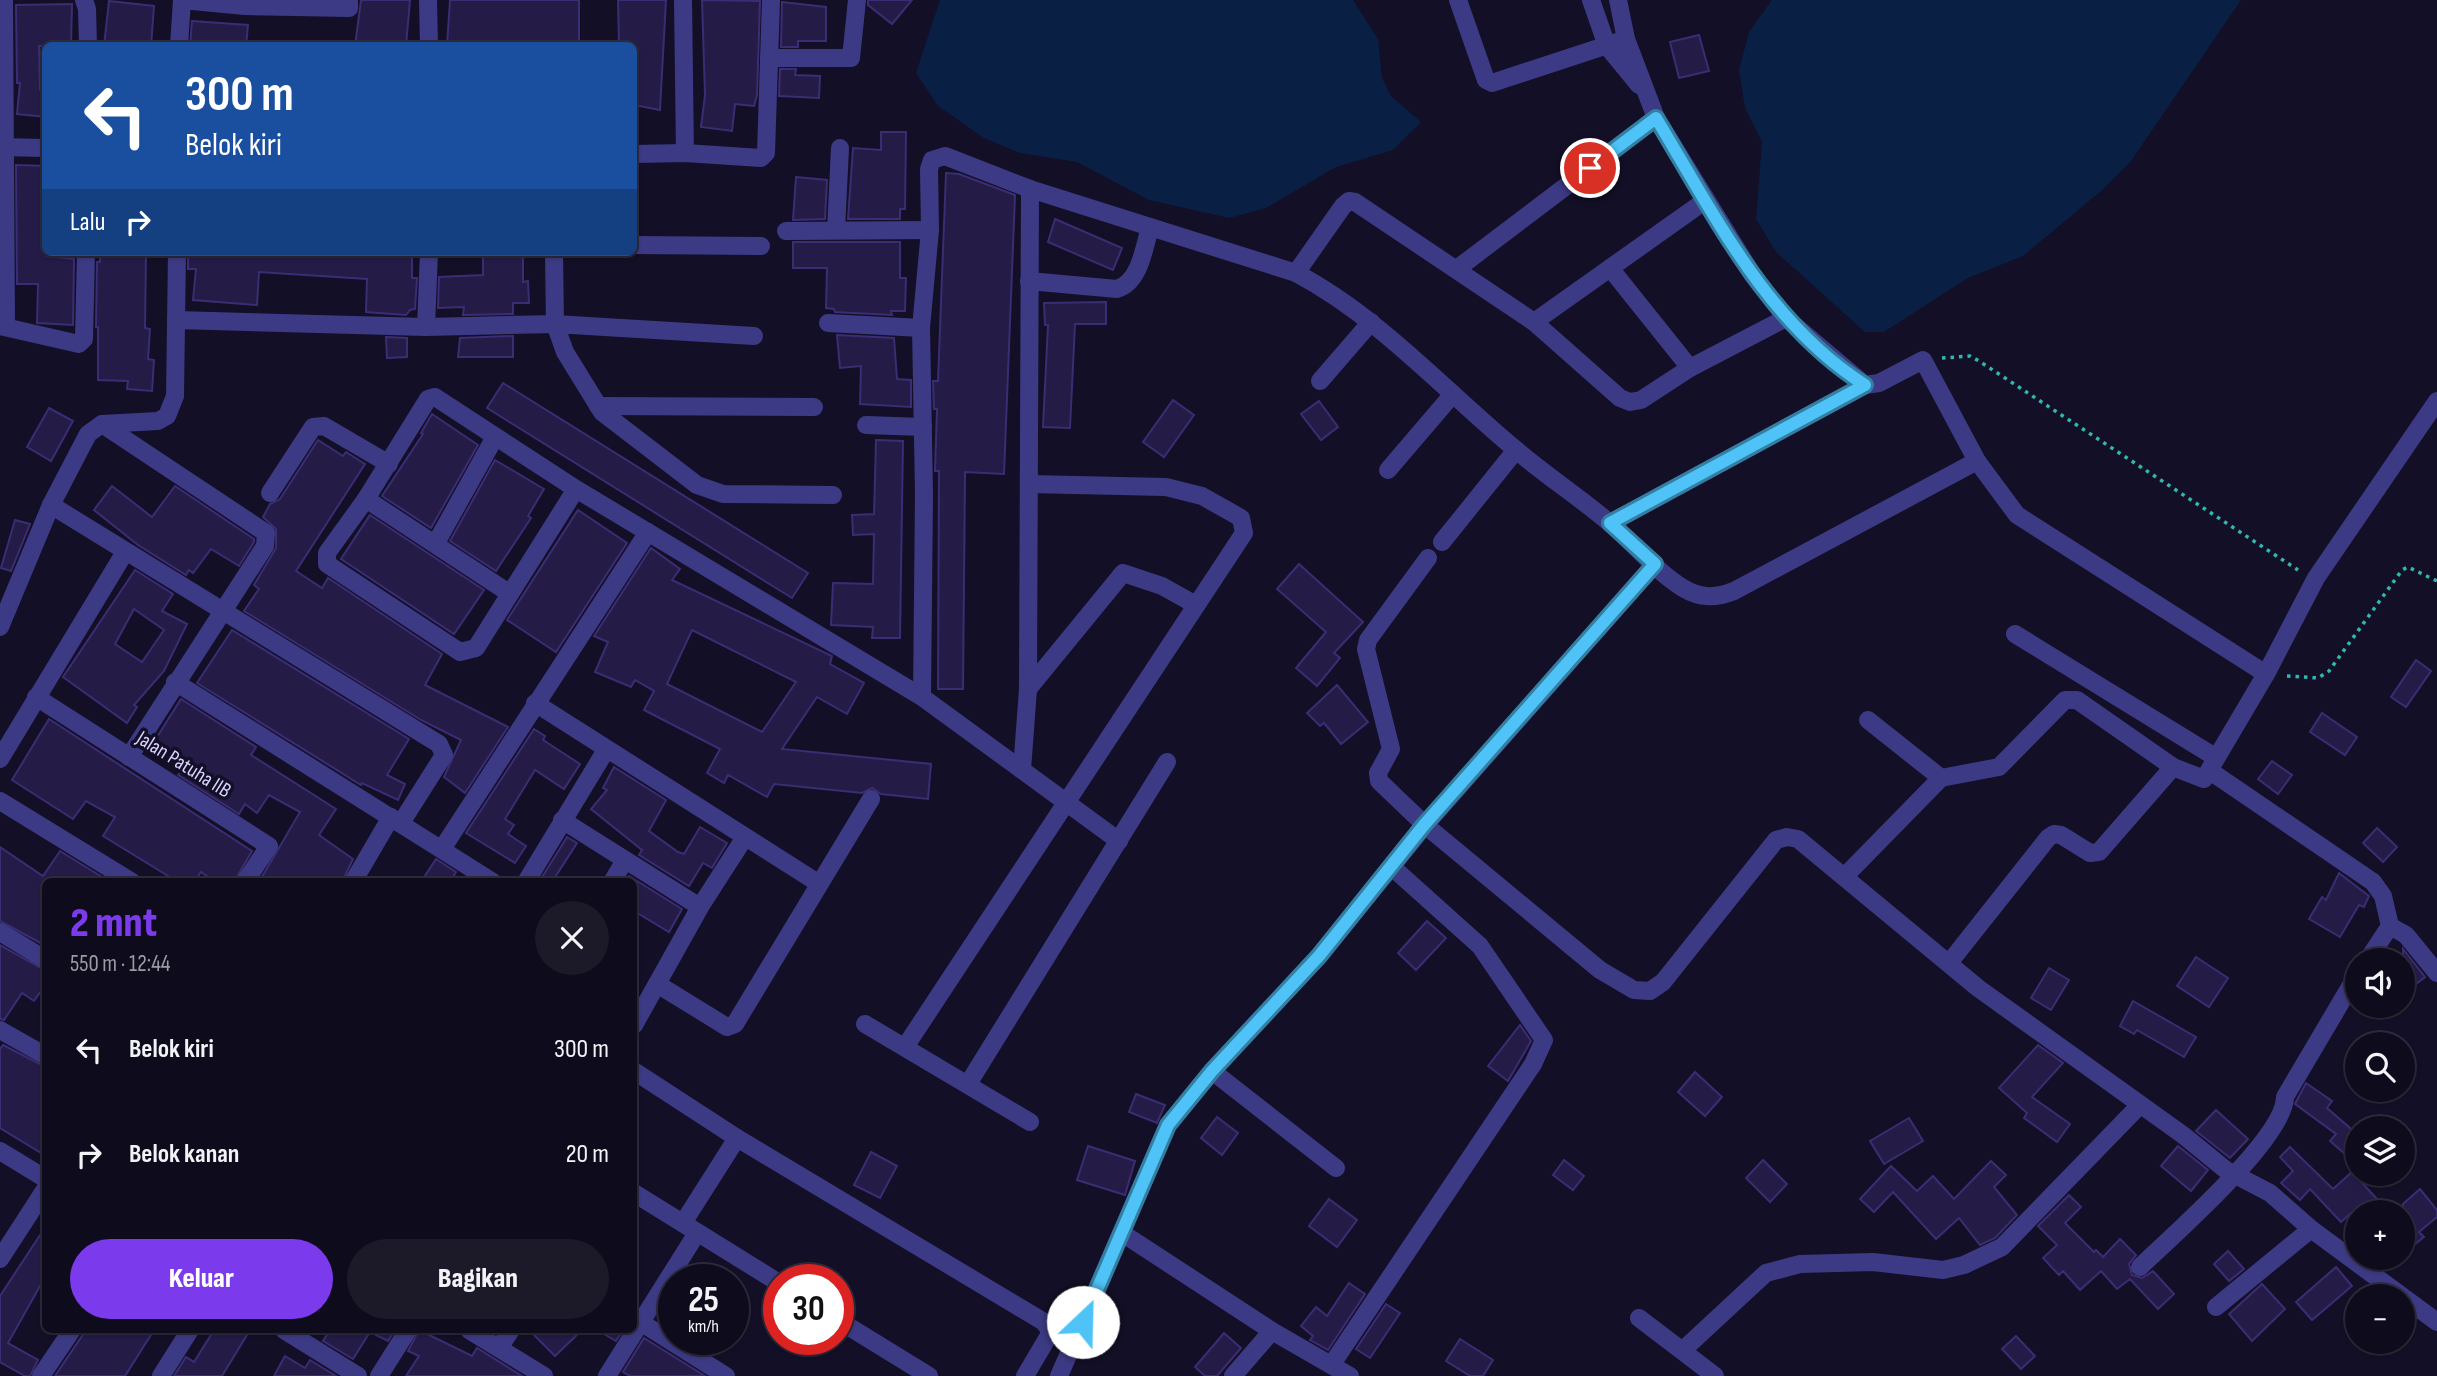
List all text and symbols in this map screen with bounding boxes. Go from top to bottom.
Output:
text: 300 m [185,66,294,125]
icon: left [70,70,161,161]
text: Belok kiri [185,126,282,165]
pin [1560,138,1620,198]
icon: arrive [1571,149,1609,187]
icon: right [119,203,157,241]
text: Lalu [70,207,105,238]
street label: Jalan Patuha IIB [131,725,236,803]
text: 2 mnt [70,898,157,949]
button: close [535,901,609,975]
map controls [2345,948,2415,1354]
button: sound [2345,948,2415,1018]
text: 550 m · 12:44 [70,950,170,978]
icon: left [70,1031,108,1069]
button: search [2345,1032,2415,1102]
text: Belok kiri [129,1034,214,1065]
text: 300 m [554,1034,609,1065]
button: layers [2345,1116,2415,1186]
icon: right [70,1136,108,1174]
text: Belok kanan [129,1139,239,1170]
text: 20 m [566,1139,609,1170]
button: + [2345,1200,2415,1270]
button: Keluar [70,1239,333,1319]
button: Bagikan [347,1239,609,1319]
speed limit sign: 30 [763,1264,854,1355]
text: 25 [688,1279,719,1322]
button: − [2345,1284,2415,1354]
position arrow [1046,1285,1120,1359]
text: km/h [688,1316,719,1337]

